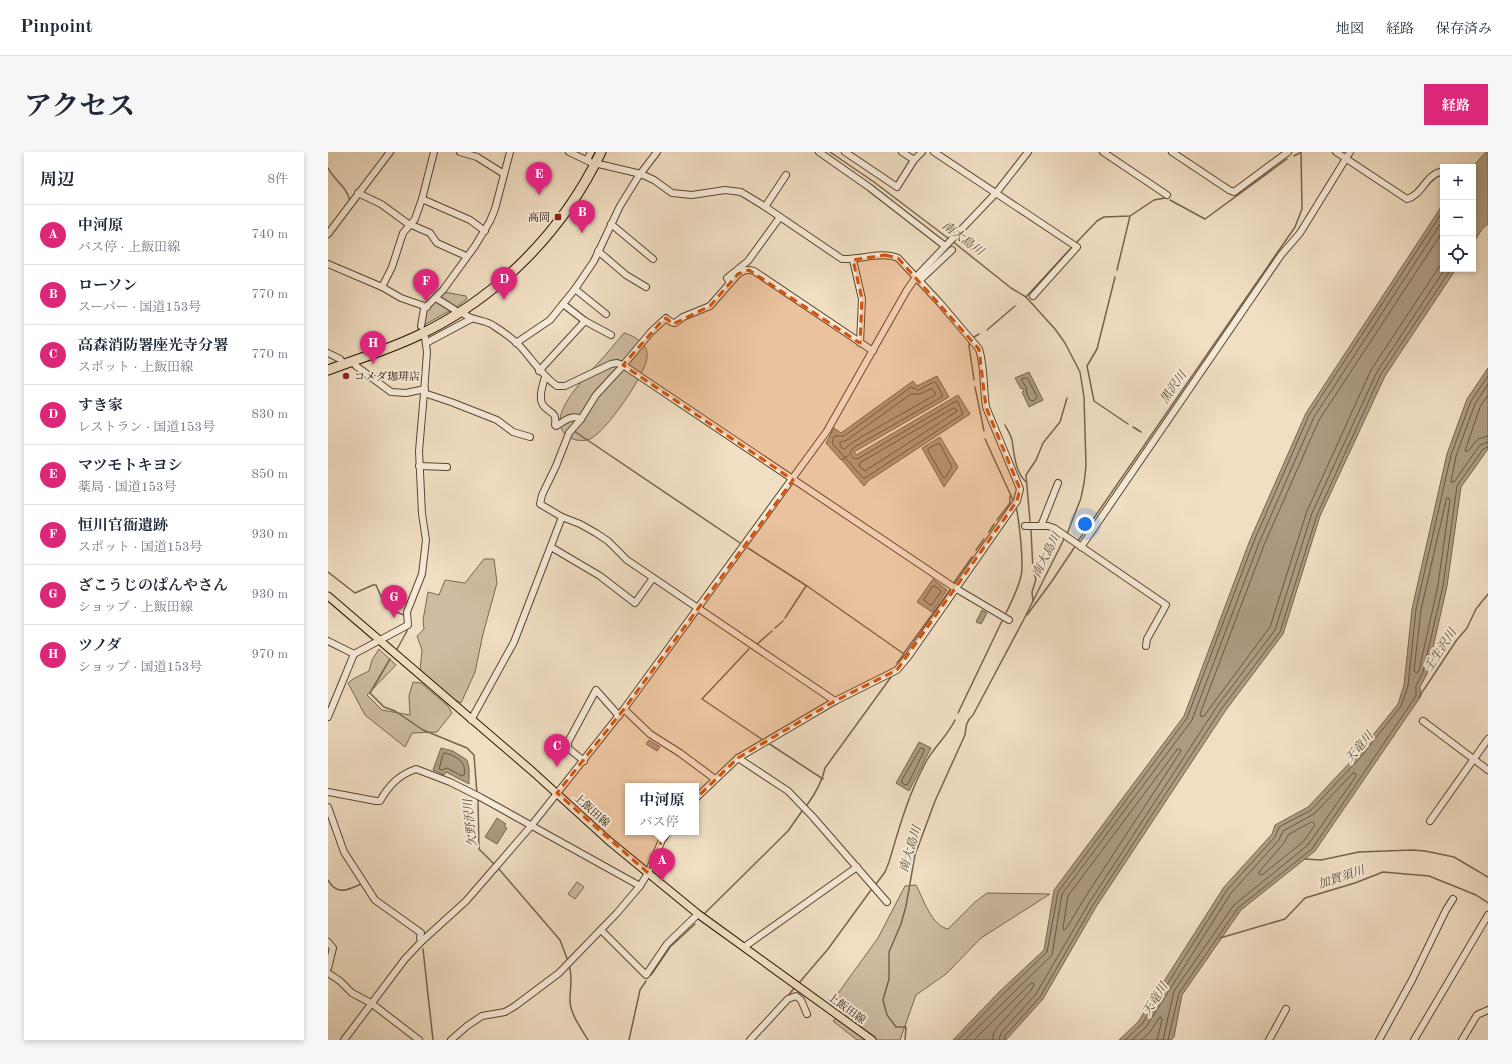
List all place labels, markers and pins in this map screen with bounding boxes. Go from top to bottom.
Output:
pin: E [526,162,552,195]
pin: B [569,200,595,233]
place label: 高岡 [528,211,550,224]
marker: 高岡 [553,212,563,222]
pin: D [491,267,517,300]
pin: F [413,269,439,302]
pin: H [360,331,386,364]
place label: コメダ珈琲店 [354,370,420,383]
marker: コメダ珈琲店 [341,371,351,381]
pin: G [381,585,407,618]
pin: C [544,734,570,767]
pin: A [649,848,675,881]

